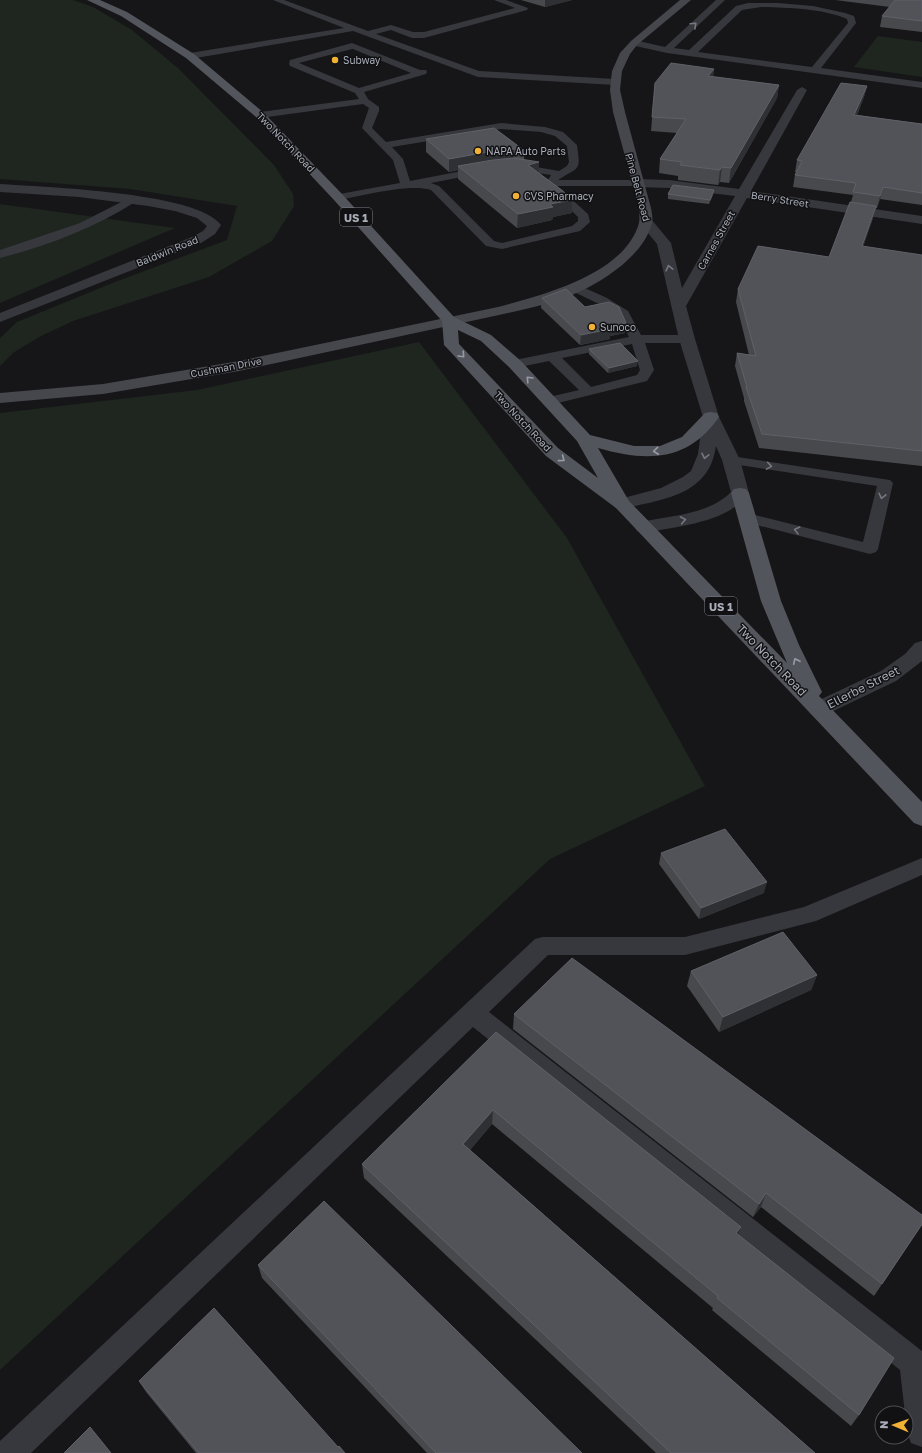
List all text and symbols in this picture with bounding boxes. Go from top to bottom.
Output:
one-way arrow [689,22,697,30]
place label: Subway [343,54,381,66]
marker: Subway [330,55,340,65]
street label: Two Notch Road [255,110,317,174]
place label: NAPA Auto Parts [486,145,566,157]
marker: NAPA Auto Parts [473,146,483,156]
street label: Pine Belt Road [623,152,653,222]
street label: Berry Street [750,189,810,209]
place label: CVS Pharmacy [524,190,594,202]
marker: CVS Pharmacy [511,191,521,201]
road number: US 1 [340,208,372,226]
street label: Carnes Street [695,208,737,272]
street label: Baldwin Road [134,233,200,269]
one-way arrow [666,265,674,271]
place label: Sunoco [600,321,636,333]
marker: Sunoco [587,322,597,332]
one-way arrow [457,351,464,358]
street label: Cushman Drive [189,354,263,380]
one-way arrow [527,377,534,384]
street label: Two Notch Road [492,388,554,454]
one-way arrow [653,446,659,455]
one-way arrow [702,452,710,459]
one-way arrow [557,454,564,461]
one-way arrow [766,461,772,470]
one-way arrow [878,492,887,499]
one-way arrow [679,516,686,525]
one-way arrow [793,527,800,535]
road number: US 1 [705,597,737,615]
street label: Two Notch Road [734,621,810,699]
one-way arrow [793,658,801,666]
street label: Ellerbe Street [824,662,902,712]
north arrow [874,1405,914,1445]
text: N [877,1420,890,1429]

